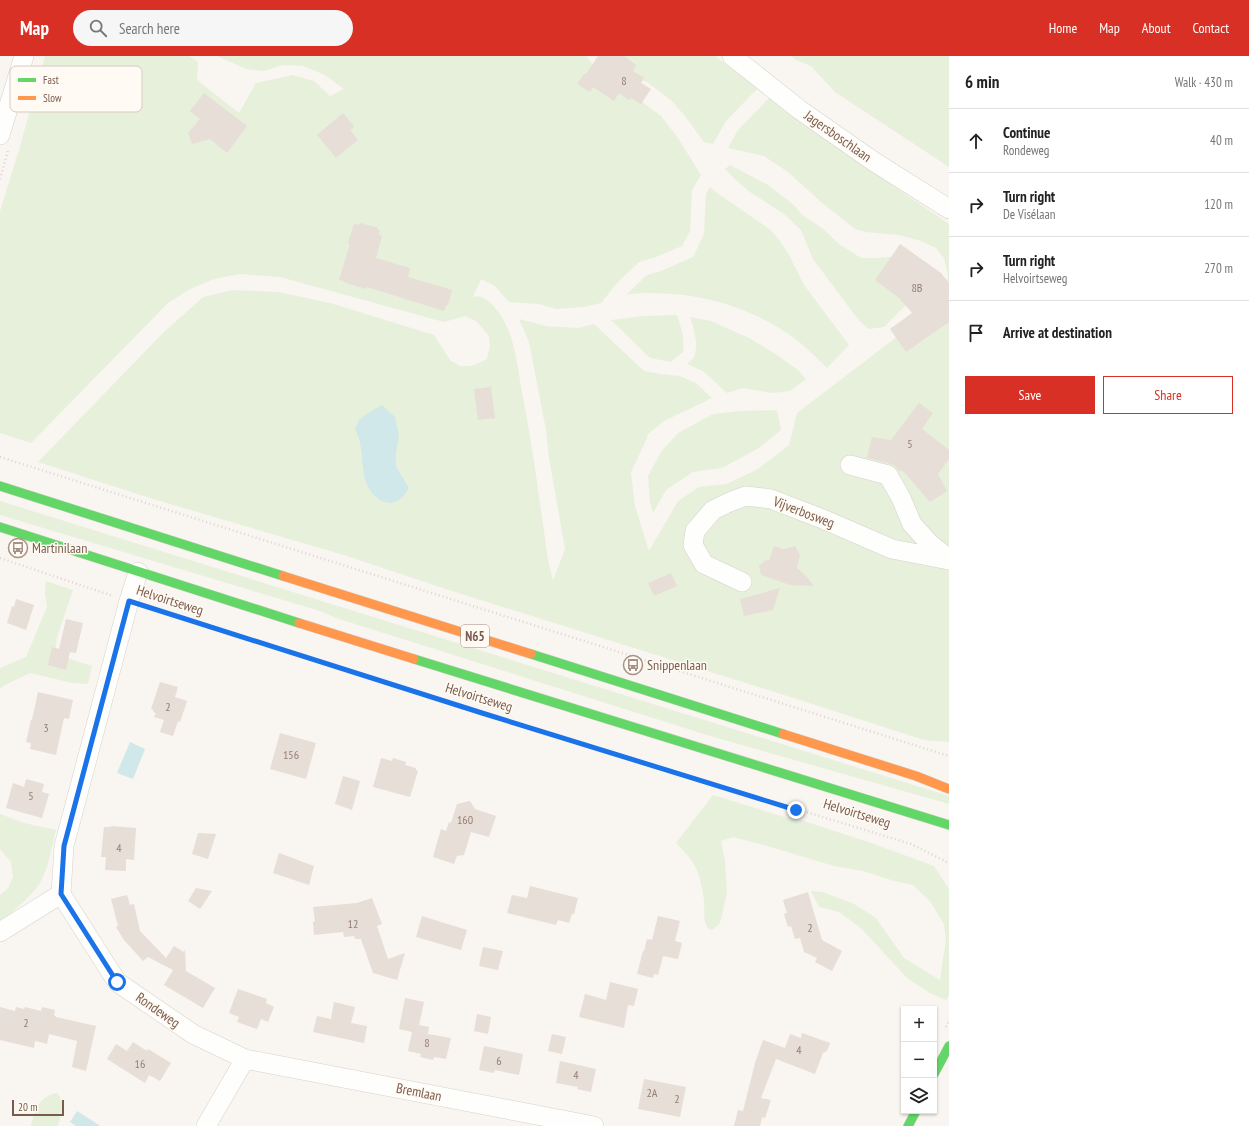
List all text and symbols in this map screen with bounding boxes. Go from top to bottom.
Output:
search box [73,10,353,46]
text: Map [20,16,49,40]
icon: search [87,17,109,39]
text: Search here [119,19,180,38]
text: Home [1049,19,1077,37]
text: Map [1099,19,1120,37]
text: About [1142,19,1171,37]
text: Contact [1193,19,1229,37]
legend [10,66,142,112]
text: 6 min [965,71,999,93]
text: Fast [43,73,59,87]
house number: 8 [621,73,627,88]
text: Walk · 430 m [1175,74,1233,91]
text: Slow [43,91,62,105]
street label: Jagersboschlaan [800,106,875,166]
text: Continue [1003,123,1050,142]
icon: ahead [965,130,987,152]
text: 40 m [1210,132,1233,149]
text: Rondeweg [1003,142,1049,159]
text: Turn right [1003,187,1055,206]
icon: right [965,194,987,216]
text: 120 m [1204,196,1233,213]
text: De Visélaan [1003,206,1055,223]
text: Turn right [1003,251,1055,270]
icon: right [965,258,987,280]
text: 270 m [1204,260,1233,277]
text: Helvoirtseweg [1003,270,1067,287]
house number: 8B [911,280,923,295]
icon: arrive [965,322,987,344]
text: Arrive at destination [1003,323,1112,342]
button: Save [965,376,1095,414]
button: Share [1103,376,1233,414]
house number: 5 [907,436,913,451]
street label: Vijverbosweg [770,492,837,532]
bus stop icon: Martinilaan [7,537,29,559]
place label: Martinilaan [32,539,87,557]
street label: Helvoirtseweg [134,581,206,619]
road number: N65 [461,625,489,647]
bus stop icon: Snippenlaan [622,654,644,676]
place label: Snippenlaan [647,656,707,674]
street label: Helvoirtseweg [443,678,515,716]
house number: 2 [165,699,171,714]
house number: 3 [43,720,49,735]
house number: 156 [283,747,299,762]
house number: 5 [28,788,34,803]
street label: Helvoirtseweg [821,794,893,832]
route end [787,801,805,819]
house number: 160 [457,812,473,827]
house number: 4 [116,840,122,855]
house number: 12 [348,916,358,931]
house number: 2 [807,920,813,935]
route start [108,973,126,991]
street label: Rondeweg [132,988,184,1032]
map controls [901,1006,937,1114]
button: + [901,1006,937,1042]
house number: 2 [23,1015,29,1030]
house number: 8 [424,1035,430,1050]
house number: 4 [796,1042,802,1057]
button: − [901,1042,937,1078]
house number: 6 [496,1053,502,1068]
house number: 16 [135,1056,145,1071]
house number: 4 [573,1067,579,1082]
button: layers [901,1078,937,1114]
street label: Bremlaan [395,1079,443,1105]
house number: 2A [646,1085,658,1100]
house number: 2 [674,1091,680,1106]
scale bar [12,1098,64,1117]
text: 20 m [18,1100,37,1114]

